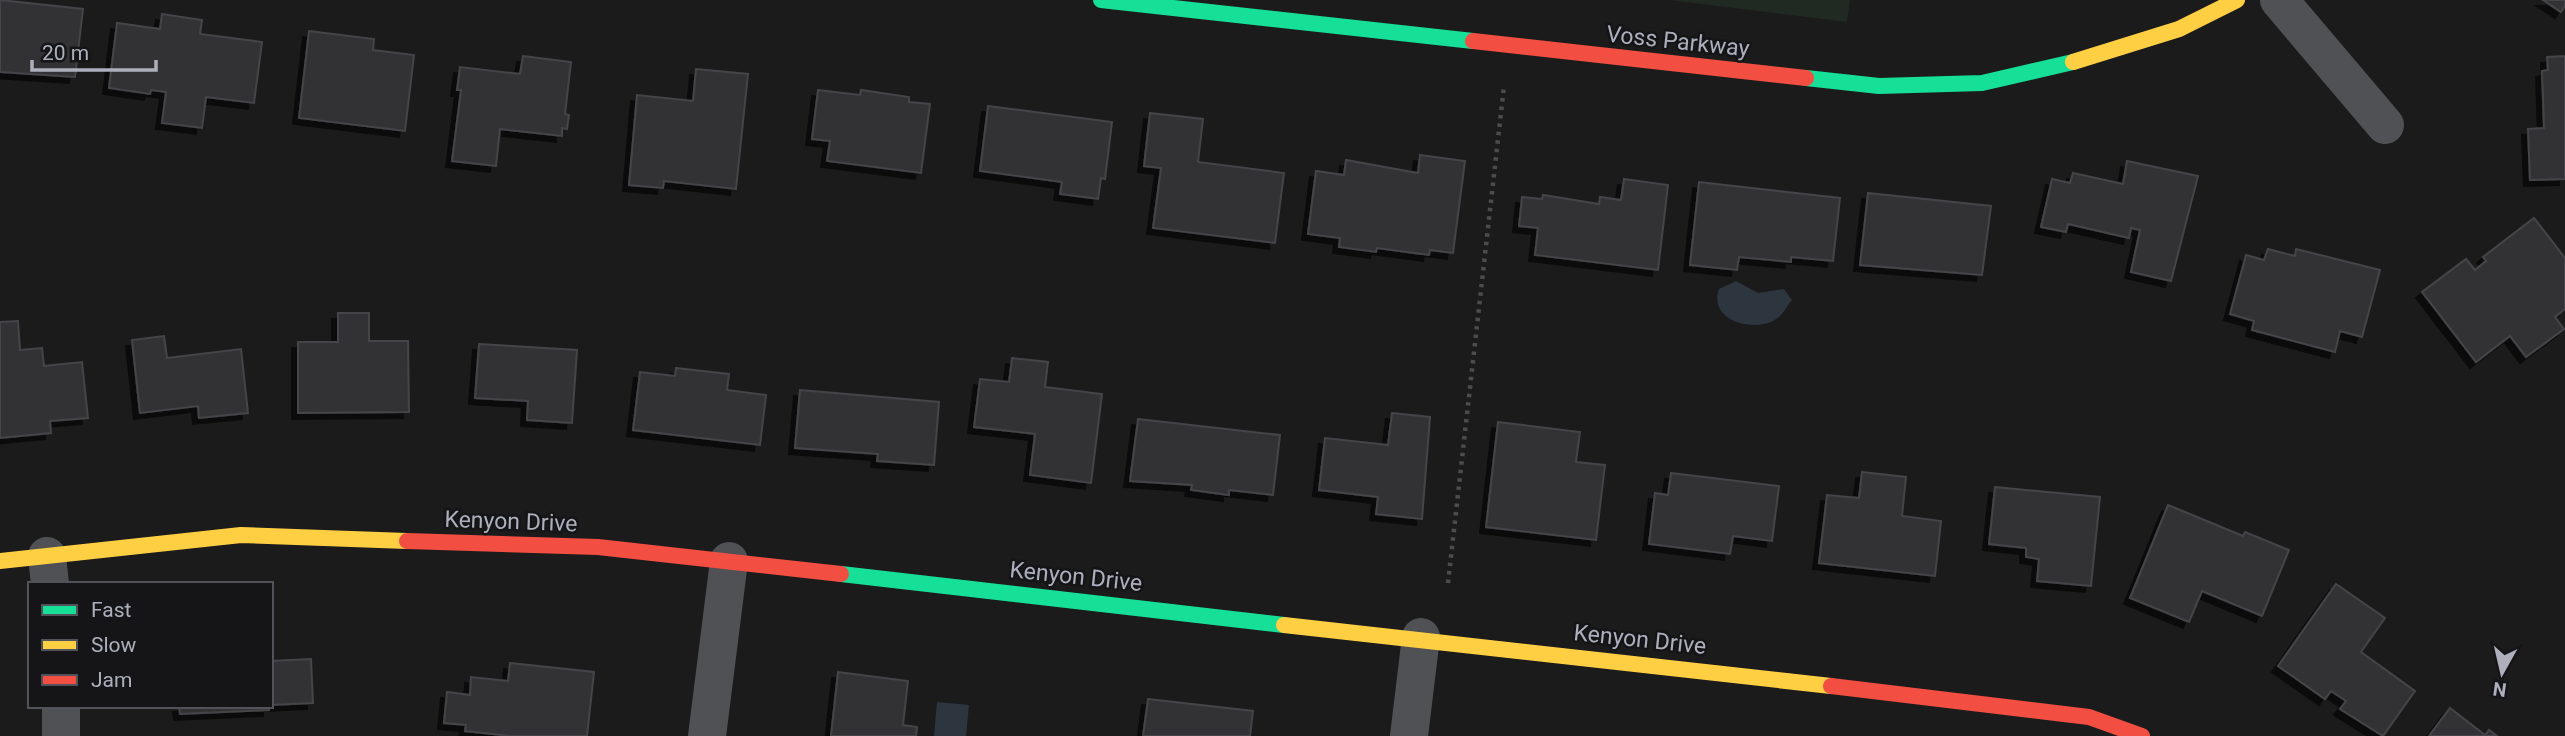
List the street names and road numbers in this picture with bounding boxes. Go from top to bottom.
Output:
street label: Voss Parkway [1605,21,1751,62]
street label: Kenyon Drive [444,506,578,537]
street label: Kenyon Drive [1008,556,1143,597]
street label: Kenyon Drive [1572,619,1707,660]

